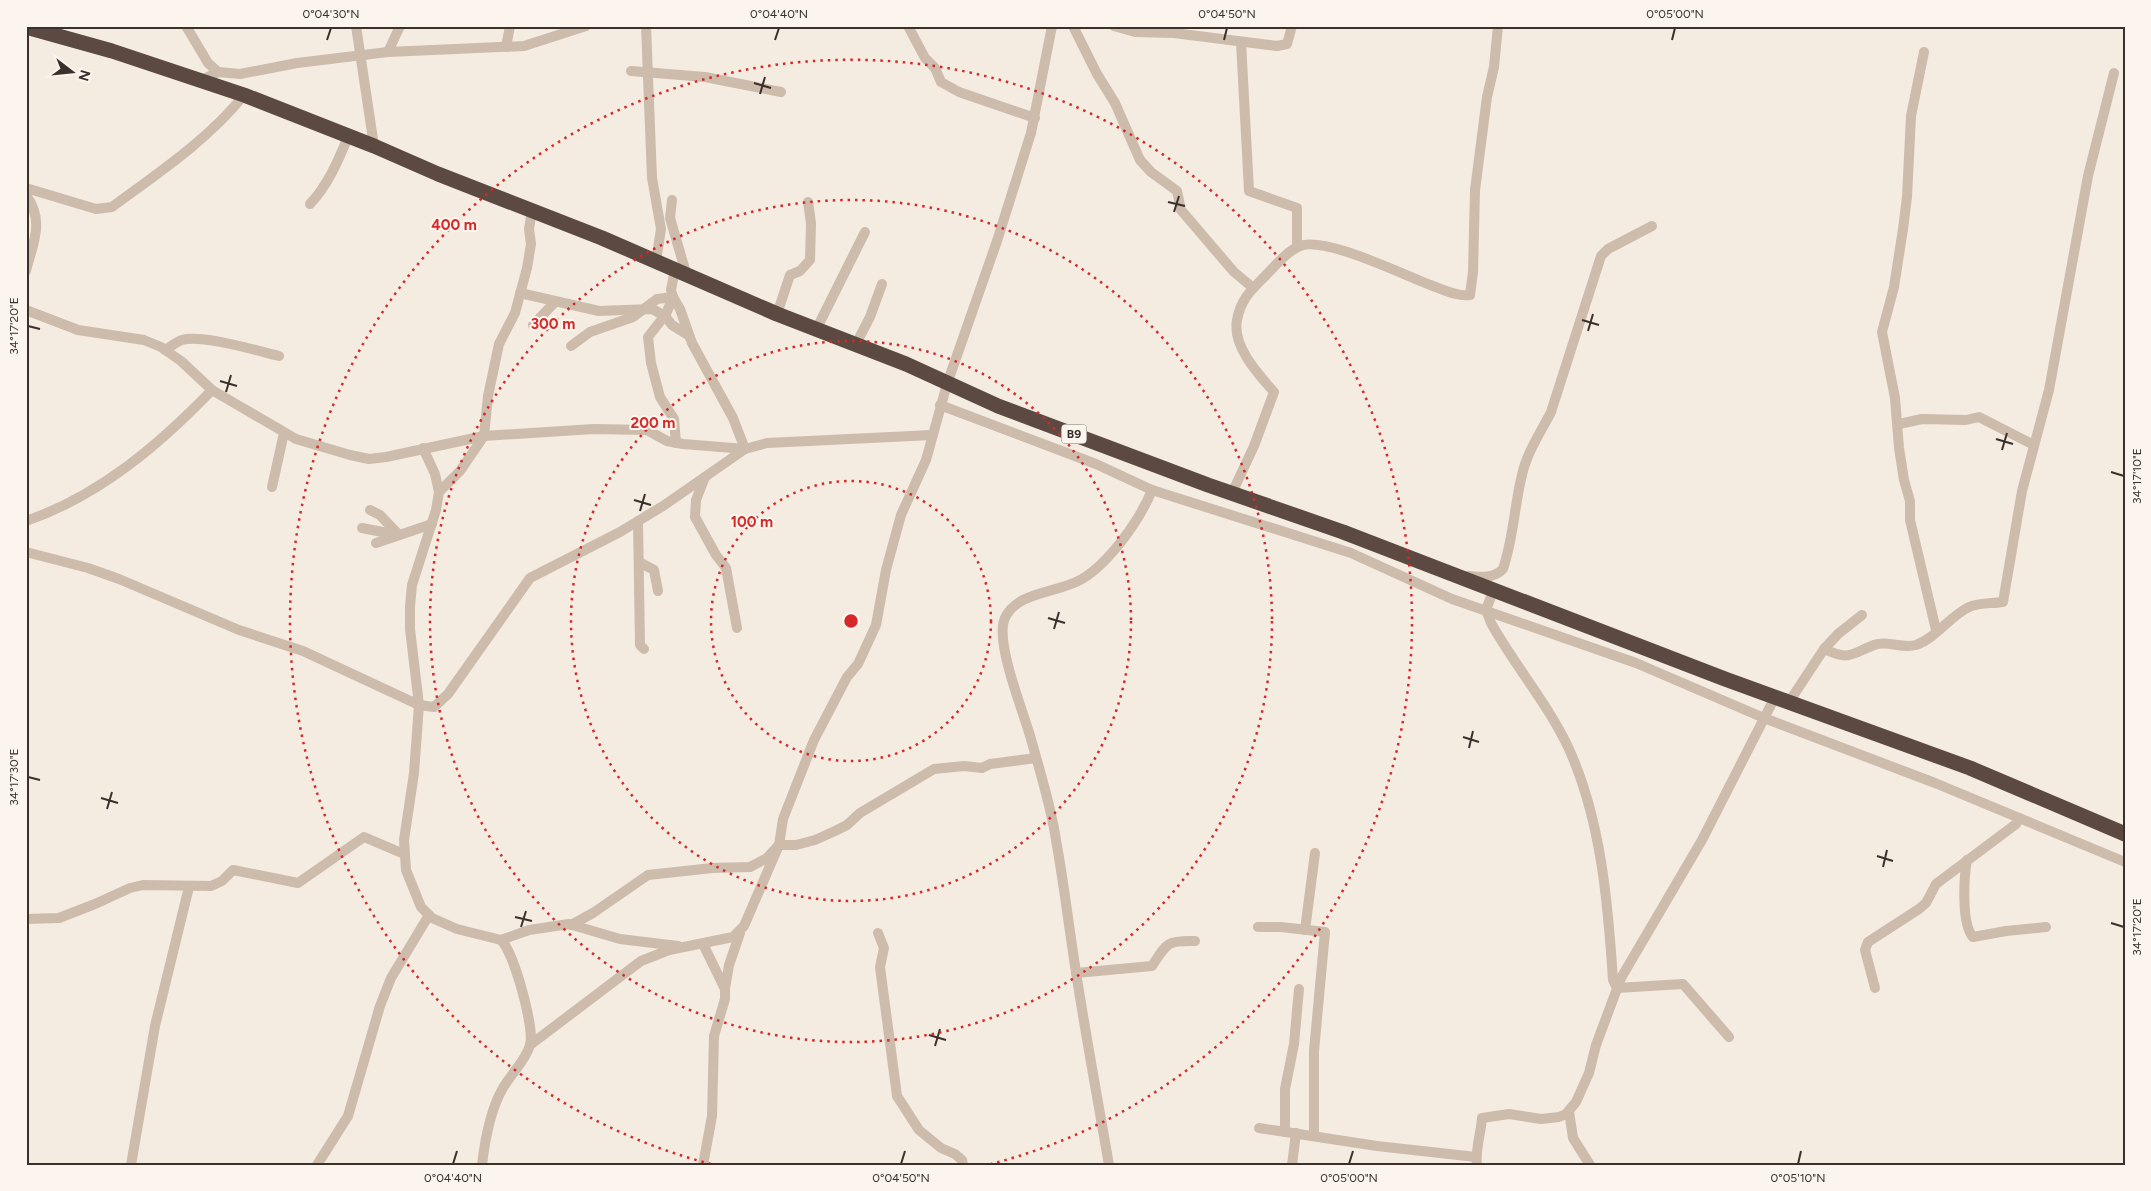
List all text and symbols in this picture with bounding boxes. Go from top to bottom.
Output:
text: 0°04'30"N [302,7,360,21]
text: 0°04'40"N [750,7,808,21]
text: 0°04'50"N [1198,7,1256,21]
text: 0°05'00"N [1646,7,1704,21]
north arrow [48,48,98,98]
text: N [74,68,94,83]
text: 400 m [431,216,477,234]
text: 34°17'20"E [7,297,21,355]
text: 300 m [531,315,575,333]
text: 200 m [631,414,675,432]
road number: B9 [1062,424,1086,444]
text: 34°17'10"E [2130,448,2144,504]
text: 100 m [731,513,773,531]
centre of rings [842,612,860,630]
text: 34°17'30"E [7,748,21,806]
text: 34°17'20"E [2130,898,2144,956]
text: 0°04'40"N [424,1171,482,1185]
text: 0°04'50"N [872,1171,930,1185]
text: 0°05'00"N [1320,1171,1378,1185]
text: 0°05'10"N [1771,1171,1825,1185]

